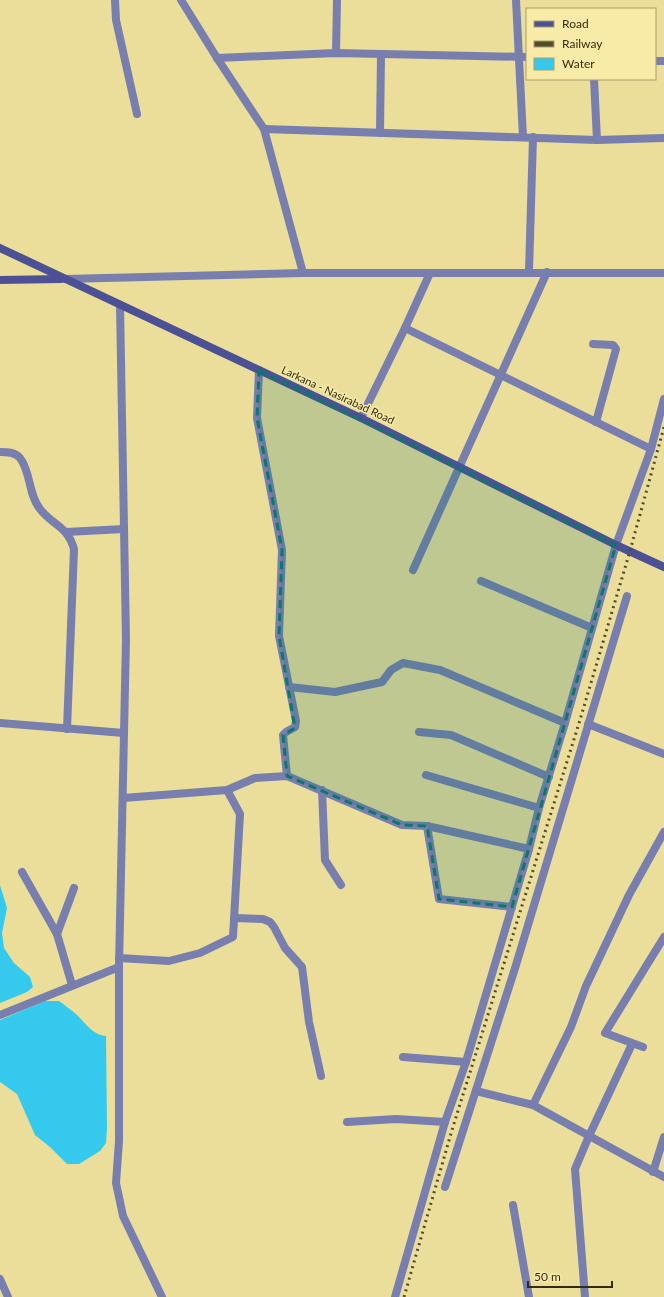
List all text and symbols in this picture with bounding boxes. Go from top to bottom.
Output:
legend [526,8,656,80]
text: Road [562,16,589,31]
text: Railway [562,36,603,51]
text: Water [562,56,595,71]
street label: Larkana - Nasirabad Road [280,363,397,426]
scale bar [528,1263,612,1289]
text: 50 m [534,1269,561,1284]

